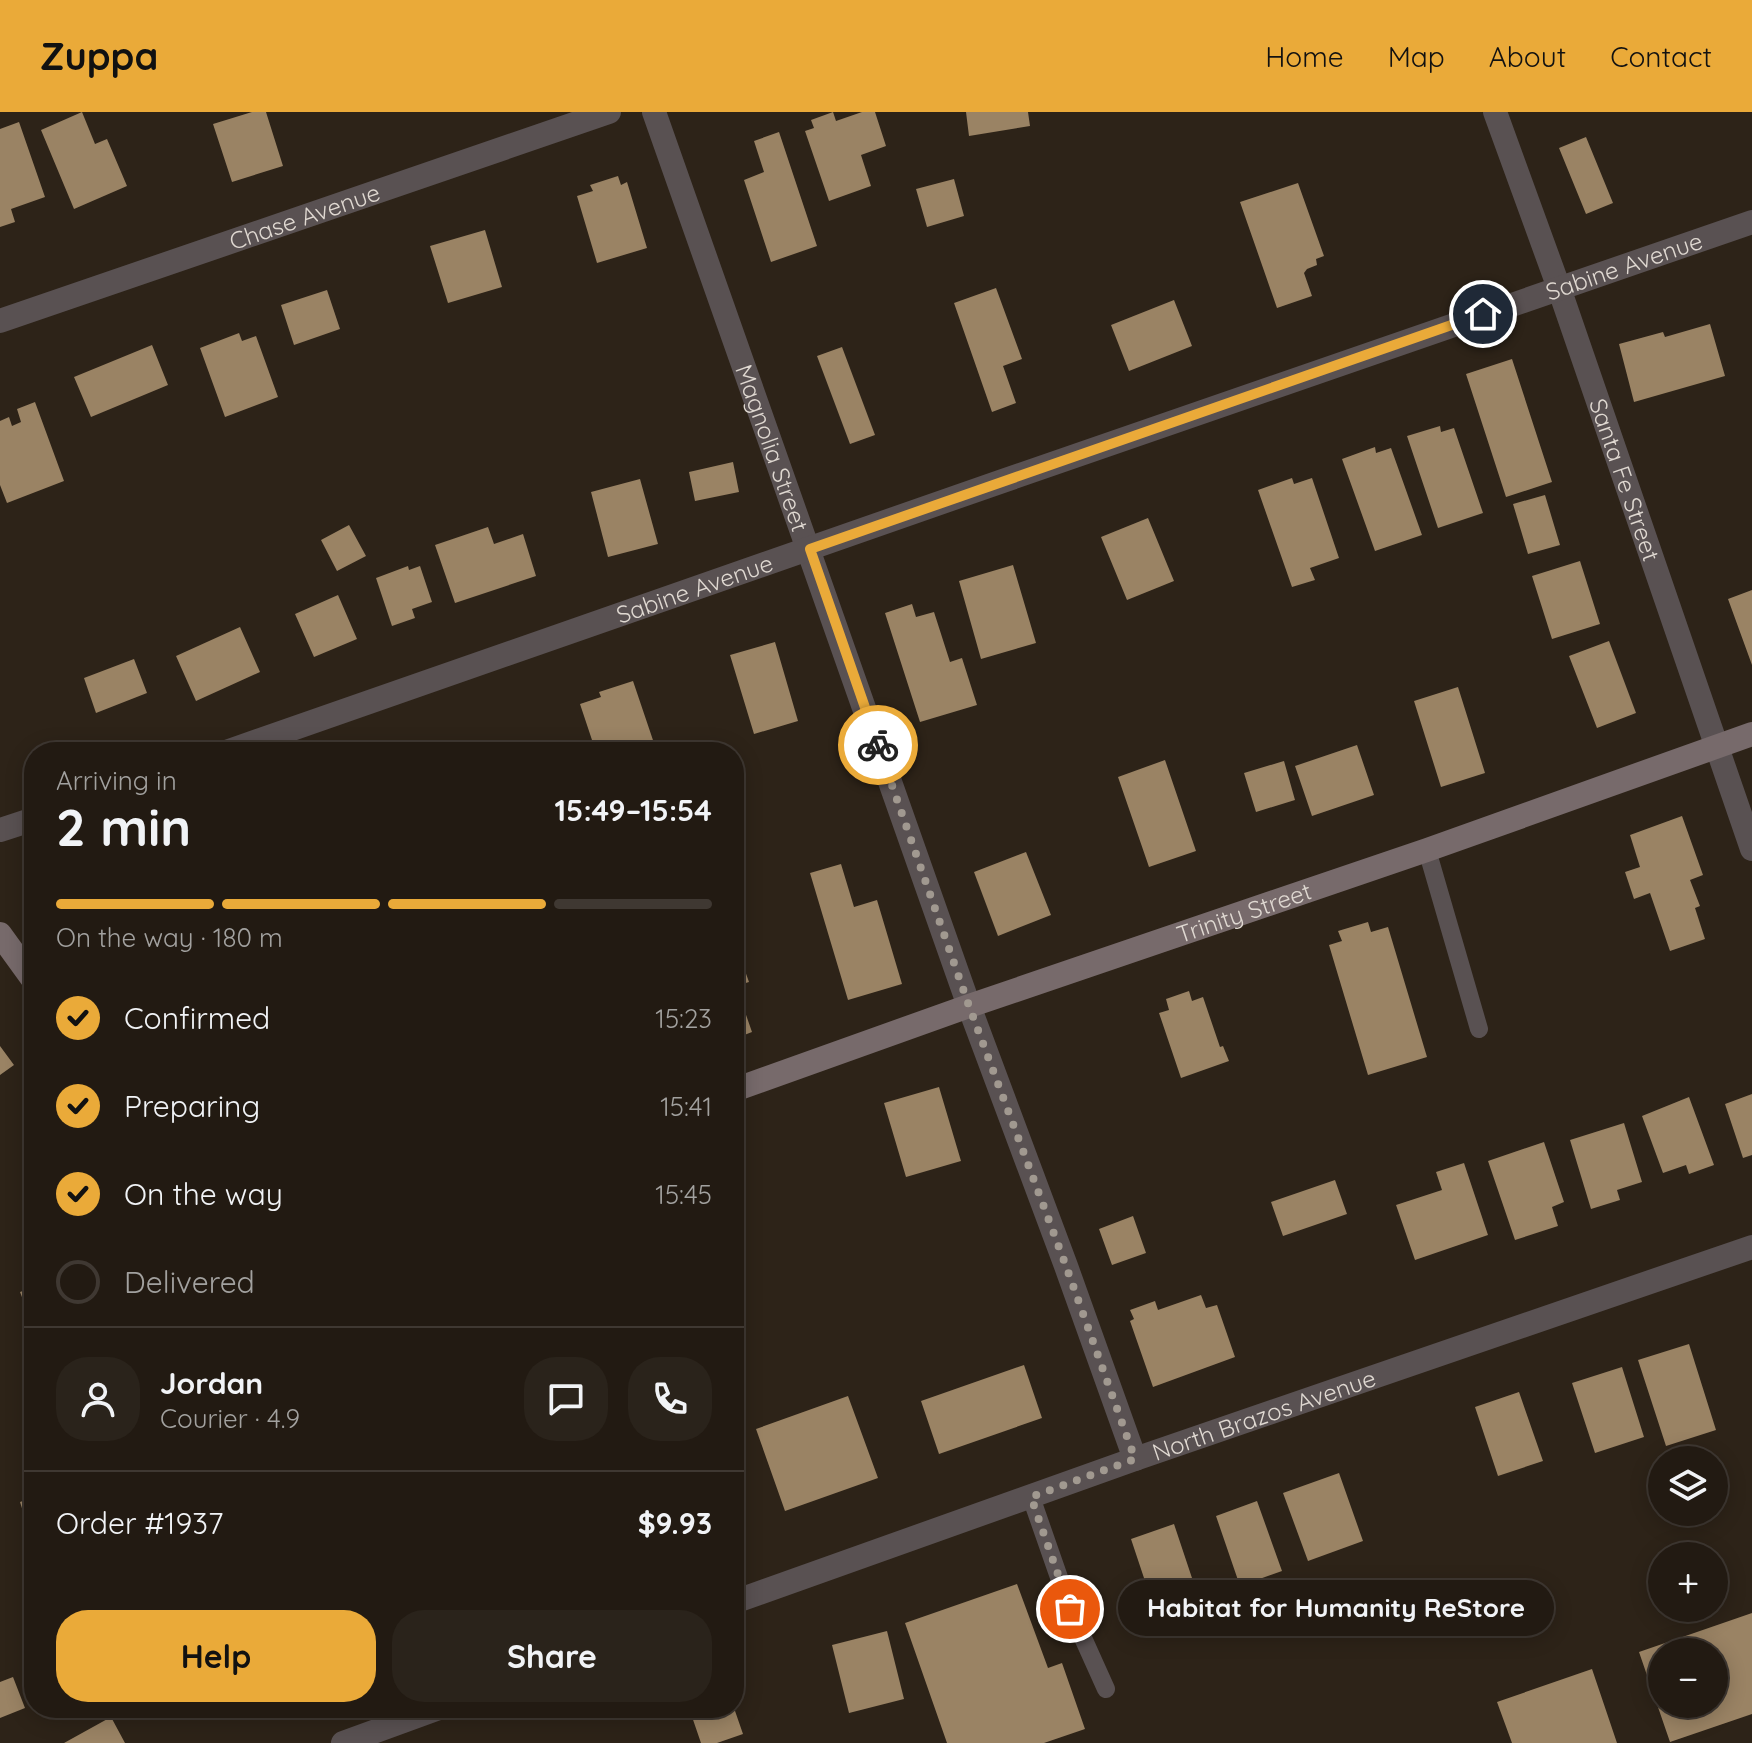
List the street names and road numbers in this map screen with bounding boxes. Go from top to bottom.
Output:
street label: Chase Avenue [225,177,384,256]
street label: Sabine Avenue [1541,225,1706,307]
street label: Magnolia Street [729,360,816,535]
street label: Santa Fe Street [1583,394,1667,565]
street label: Sabine Avenue [612,547,777,630]
street label: Trinity Street [1173,876,1315,949]
street label: North Brazos Avenue [1148,1362,1380,1467]

